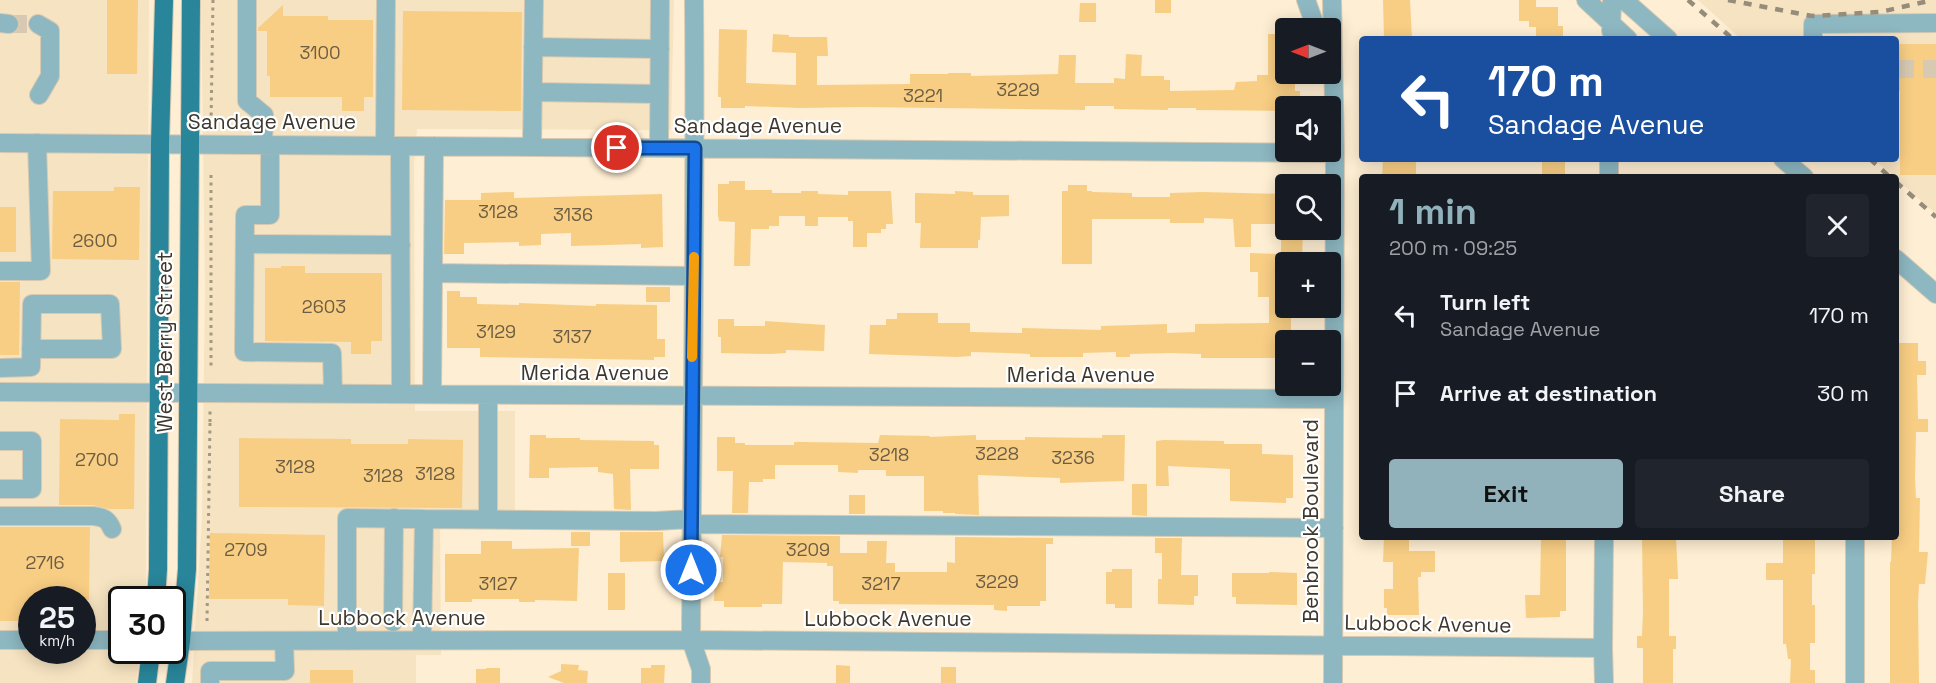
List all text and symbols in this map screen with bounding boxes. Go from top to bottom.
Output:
north arrow [1275,18,1341,84]
map controls [1275,18,1341,396]
house number: 3100 [299,41,341,64]
text: 170 m [1488,55,1604,108]
icon: left [1389,60,1467,138]
house number: 3229 [996,78,1040,101]
house number: 3221 [903,84,943,107]
button: sound [1275,96,1341,162]
text: Sandage Avenue [1488,107,1704,142]
street label: Sandage Avenue [188,108,356,135]
street label: Sandage Avenue [674,112,842,139]
pin [591,122,642,173]
icon: arrive [600,131,633,164]
button: search [1275,174,1341,240]
text: 1 min [1389,189,1477,235]
button: close [1806,194,1869,257]
house number: 3128 [478,200,518,223]
house number: 3136 [553,203,593,226]
house number: 2600 [73,229,117,252]
text: 200 m · 09:25 [1389,235,1517,261]
street label: West Berry Street [151,252,178,432]
button: + [1275,252,1341,318]
text: Turn left [1440,288,1530,316]
house number: 2603 [302,295,346,318]
icon: left [1389,299,1422,332]
text: 170 m [1809,301,1869,329]
text: Sandage Avenue [1440,316,1600,342]
house number: 3129 [476,320,516,343]
house number: 3137 [552,325,592,348]
button: − [1275,330,1341,396]
street label: Merida Avenue [521,359,669,386]
street label: Merida Avenue [1007,361,1155,388]
icon: arrive [1389,377,1422,410]
text: Arrive at destination [1440,379,1657,407]
text: 30 m [1817,379,1869,407]
street label: Benbrook Boulevard [1297,419,1324,623]
house number: 3228 [975,442,1019,465]
house number: 3218 [869,443,909,466]
house number: 3236 [1051,446,1095,469]
house number: 2700 [75,448,119,471]
house number: 3128 [275,455,315,478]
button: Exit [1389,459,1623,528]
button: Share [1635,459,1869,528]
house number: 3128 [415,462,455,485]
house number: 3128 [363,464,403,487]
house number: 2709 [224,538,268,561]
position arrow [659,538,723,602]
house number: 3209 [786,538,830,561]
house number: 2716 [25,551,65,574]
house number: 3229 [975,570,1019,593]
house number: 3127 [479,572,518,595]
house number: 3217 [861,572,901,595]
speed limit sign: 30 [108,586,186,664]
text: 25 [39,598,75,637]
street label: Lubbock Avenue [318,604,486,631]
street label: Lubbock Avenue [804,605,972,632]
street label: Lubbock Avenue [1344,609,1512,638]
text: km/h [39,631,75,650]

